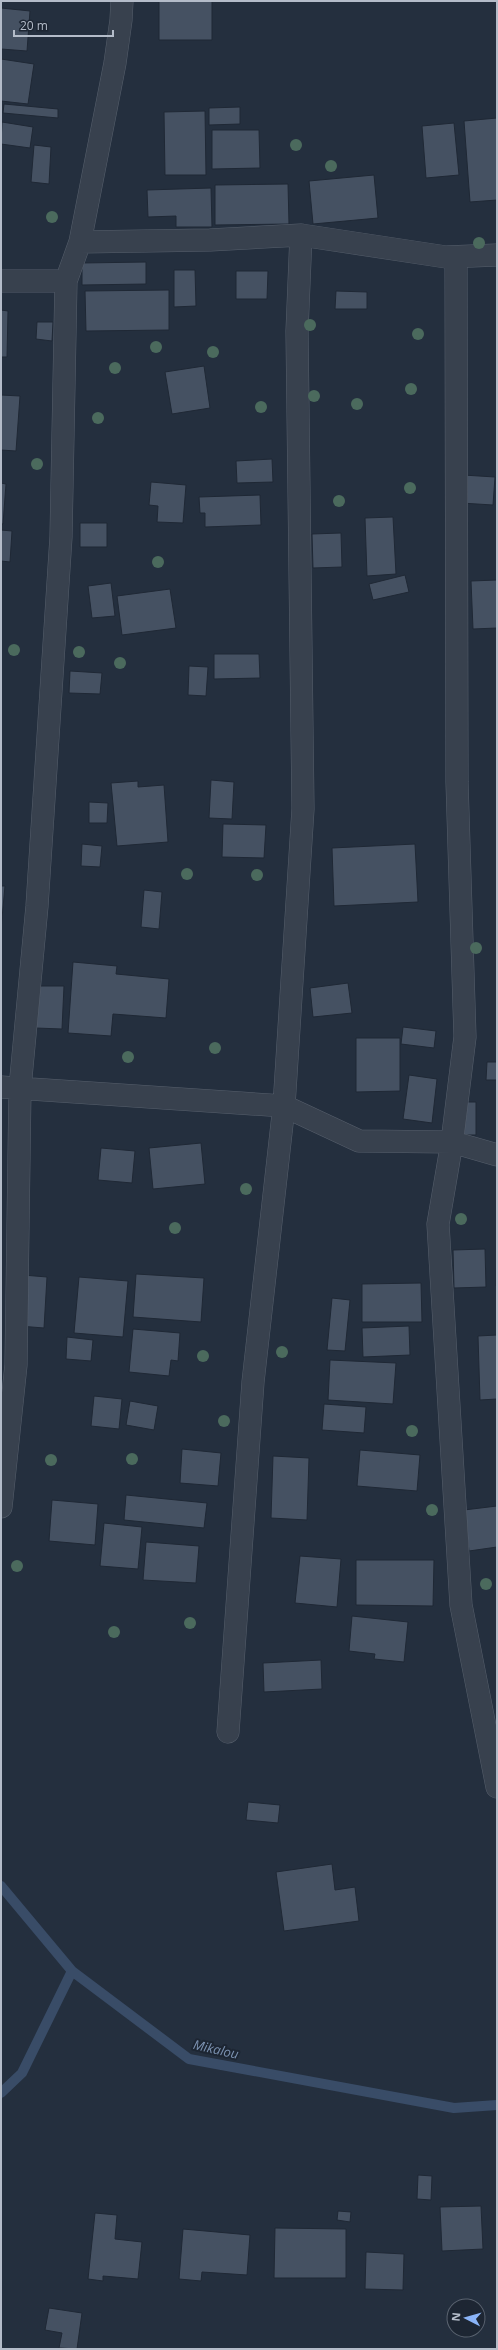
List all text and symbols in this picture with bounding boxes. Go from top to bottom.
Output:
scale bar [14,12,113,38]
text: 20 m [20,17,48,34]
water label: Mikalou [192,2035,241,2063]
north arrow [446,2298,486,2338]
text: N [448,2312,463,2322]

